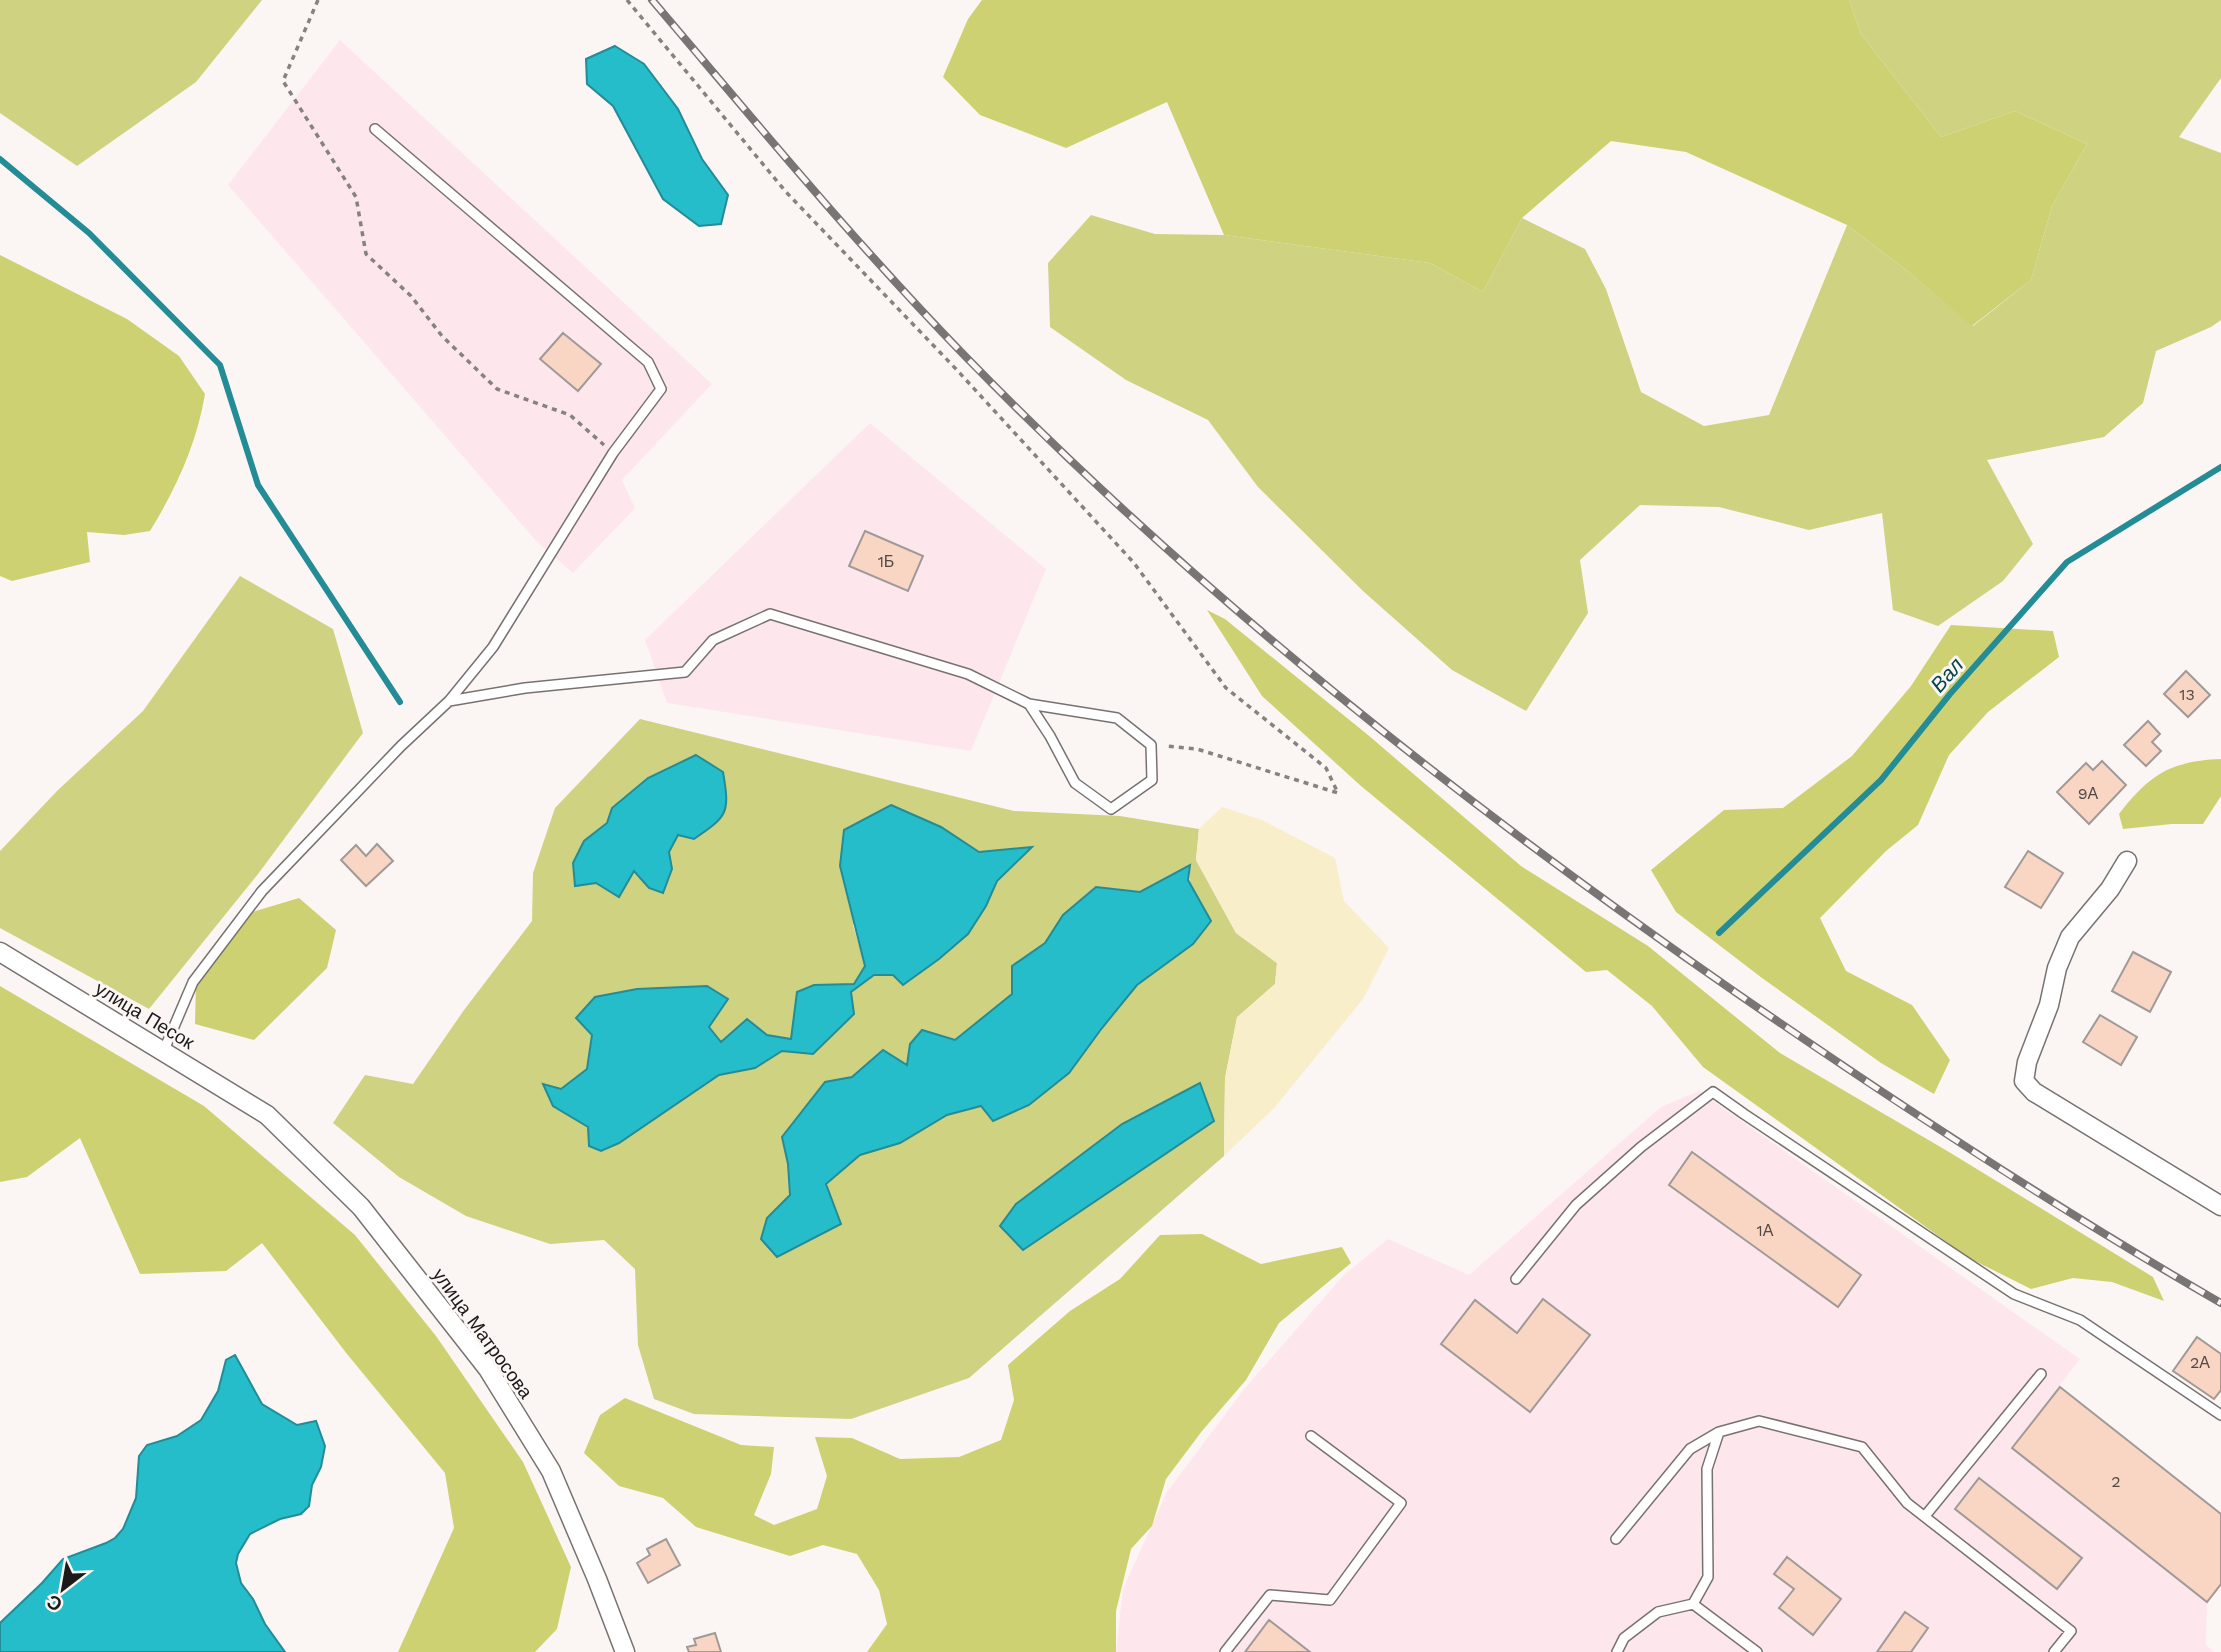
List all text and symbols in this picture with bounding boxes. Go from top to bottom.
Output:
house number: 1Б [878,552,894,571]
water label: Вал [1925,652,1968,697]
house number: 13 [2179,685,2195,704]
house number: 9А [2078,784,2099,803]
street label: улица Песок [91,977,199,1054]
house number: 1А [1757,1221,1774,1240]
street label: улица Матросова [428,1264,538,1403]
house number: 2А [2190,1353,2210,1372]
house number: 2 [2111,1472,2121,1491]
north arrow [28,1554,98,1624]
text: С [42,1590,66,1617]

